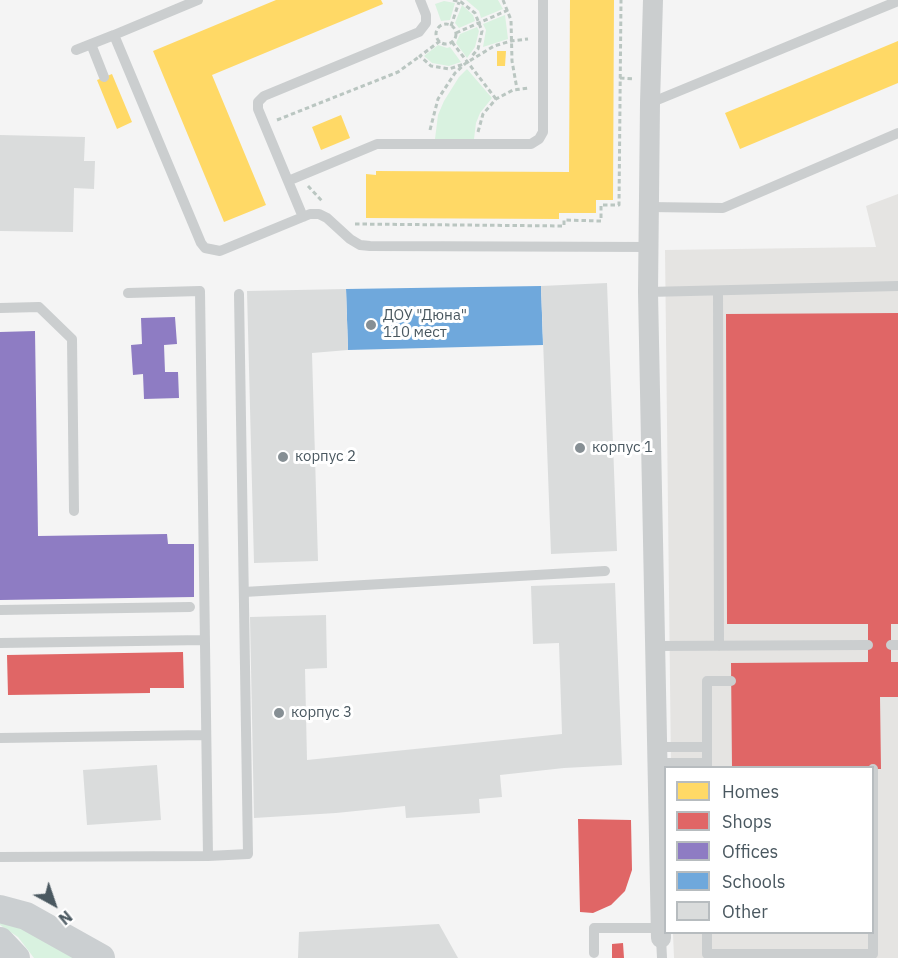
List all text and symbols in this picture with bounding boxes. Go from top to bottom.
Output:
place label: ДОУ "Дюна" 110 мест [383,307,467,342]
marker: ДОУ "Дюна" 110 мест [364,318,378,332]
place label: корпус 1 [592,439,653,457]
marker: корпус 1 [573,441,587,455]
place label: корпус 2 [295,448,356,466]
marker: корпус 2 [276,450,290,464]
place label: корпус 3 [291,704,352,722]
marker: корпус 3 [272,706,286,720]
legend [664,766,874,934]
text: Homes [722,780,779,803]
text: Shops [722,810,772,833]
text: Offices [722,840,778,863]
text: Schools [722,870,786,893]
north arrow [24,874,84,934]
text: Other [722,900,768,923]
text: N [55,906,76,929]

